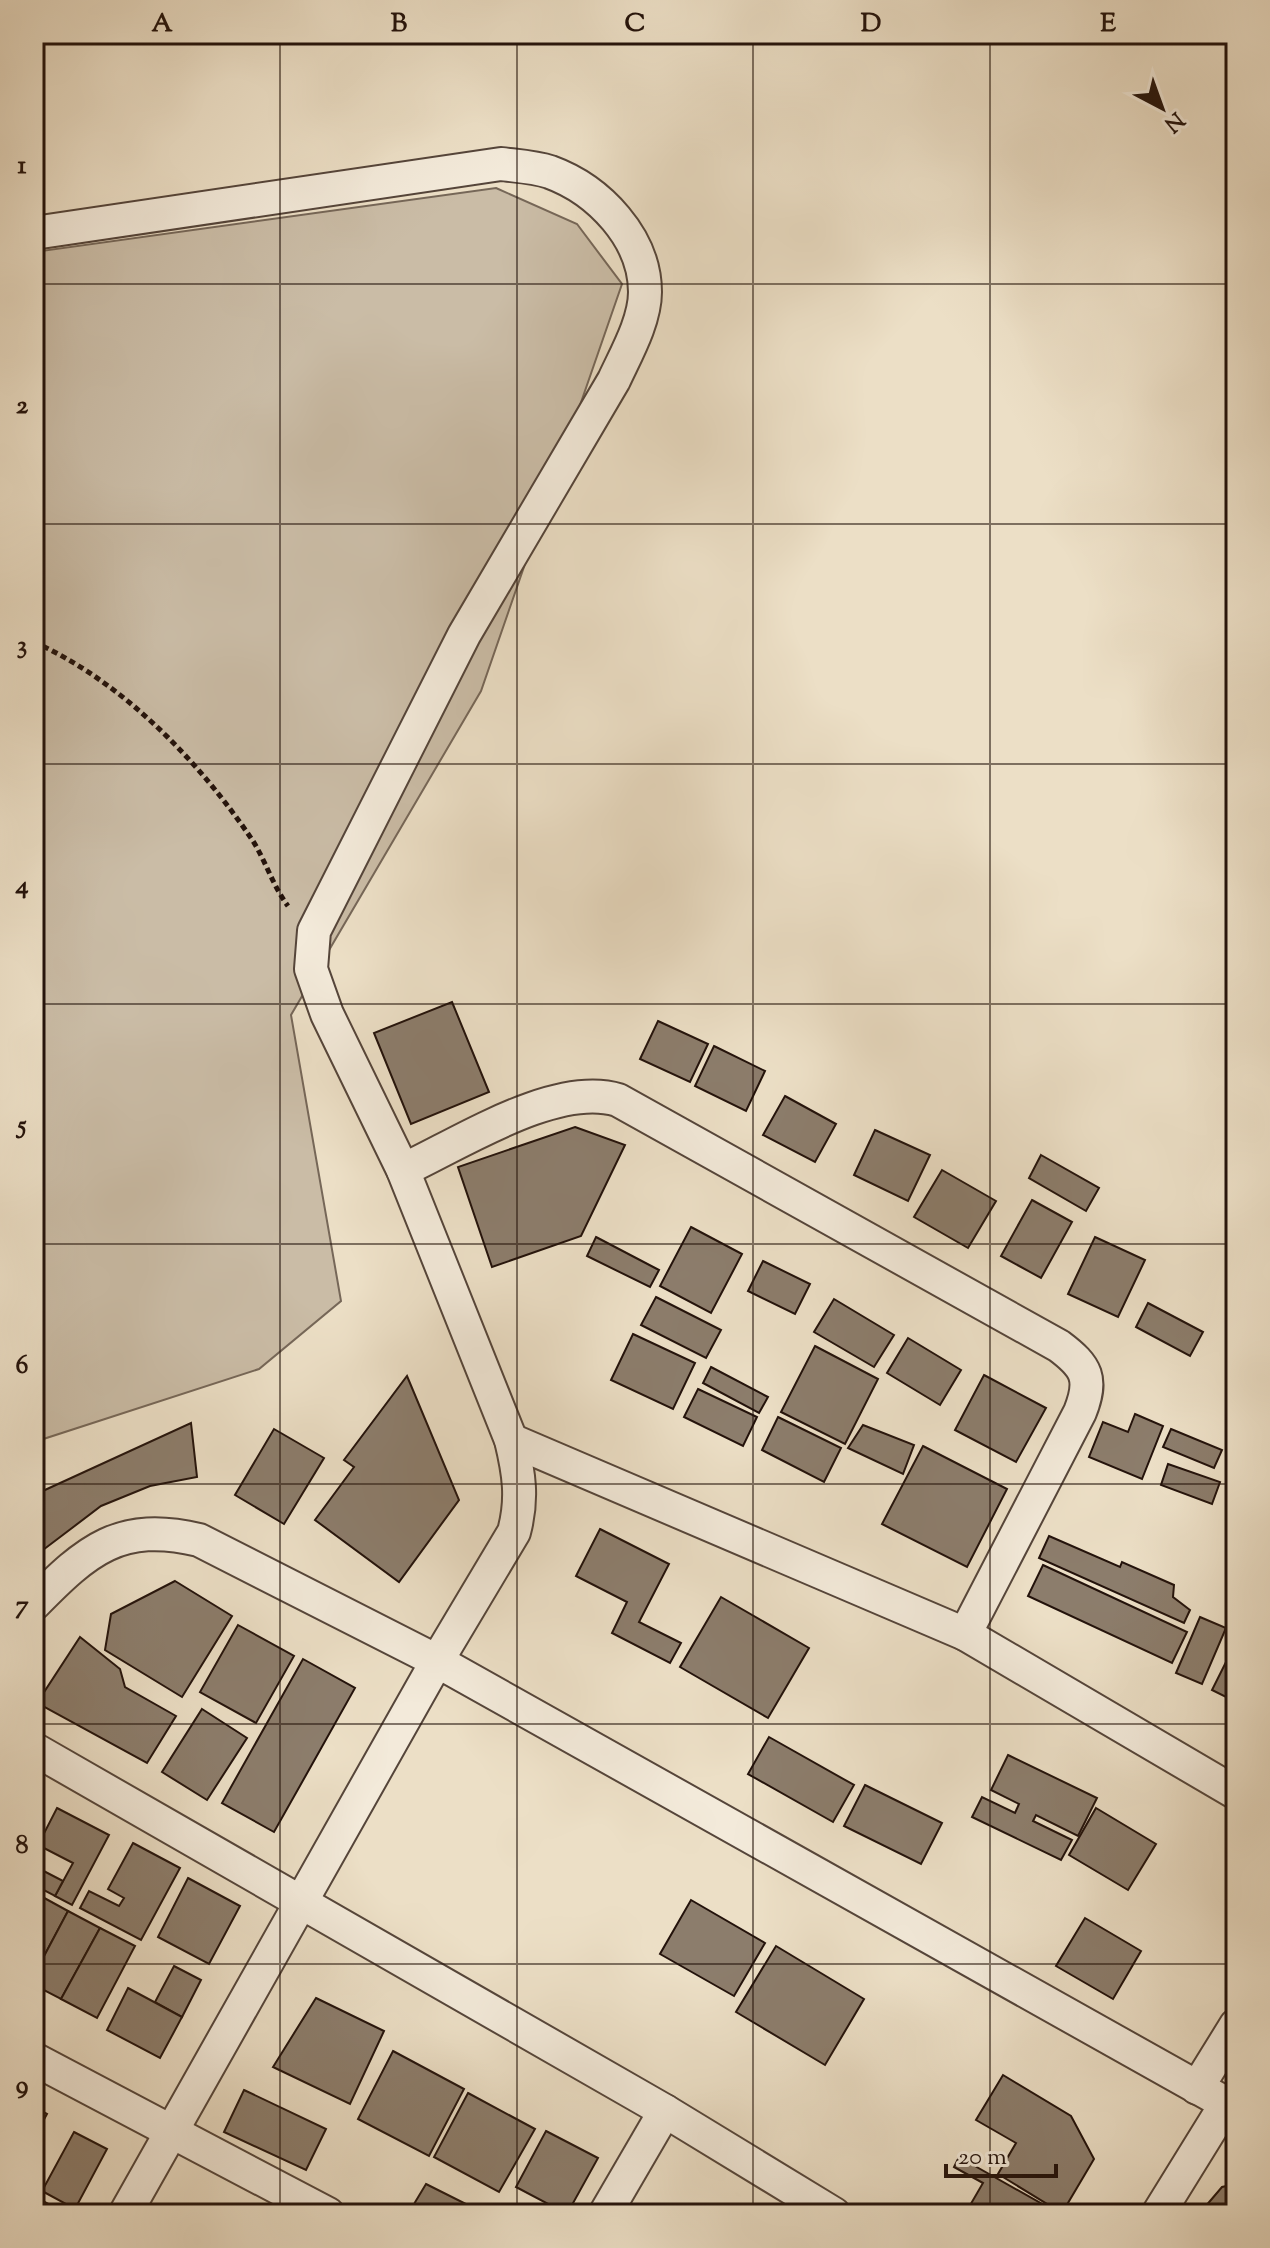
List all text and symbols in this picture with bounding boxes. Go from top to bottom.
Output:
text: A [151,6,173,43]
text: B [391,6,408,43]
text: C [625,6,645,43]
text: D [861,6,881,43]
text: E [1100,6,1116,43]
north arrow [1122,68,1202,148]
text: N [1156,103,1190,139]
text: 1 [18,148,27,185]
text: 2 [16,388,29,425]
text: 3 [17,628,27,665]
text: 4 [14,868,29,905]
text: 5 [16,1108,27,1145]
text: 6 [16,1348,29,1385]
text: 7 [15,1588,29,1625]
text: 8 [15,1828,29,1865]
text: 9 [16,2068,29,2105]
scale bar [946,2128,1056,2178]
text: 20 m [958,2141,1007,2175]

